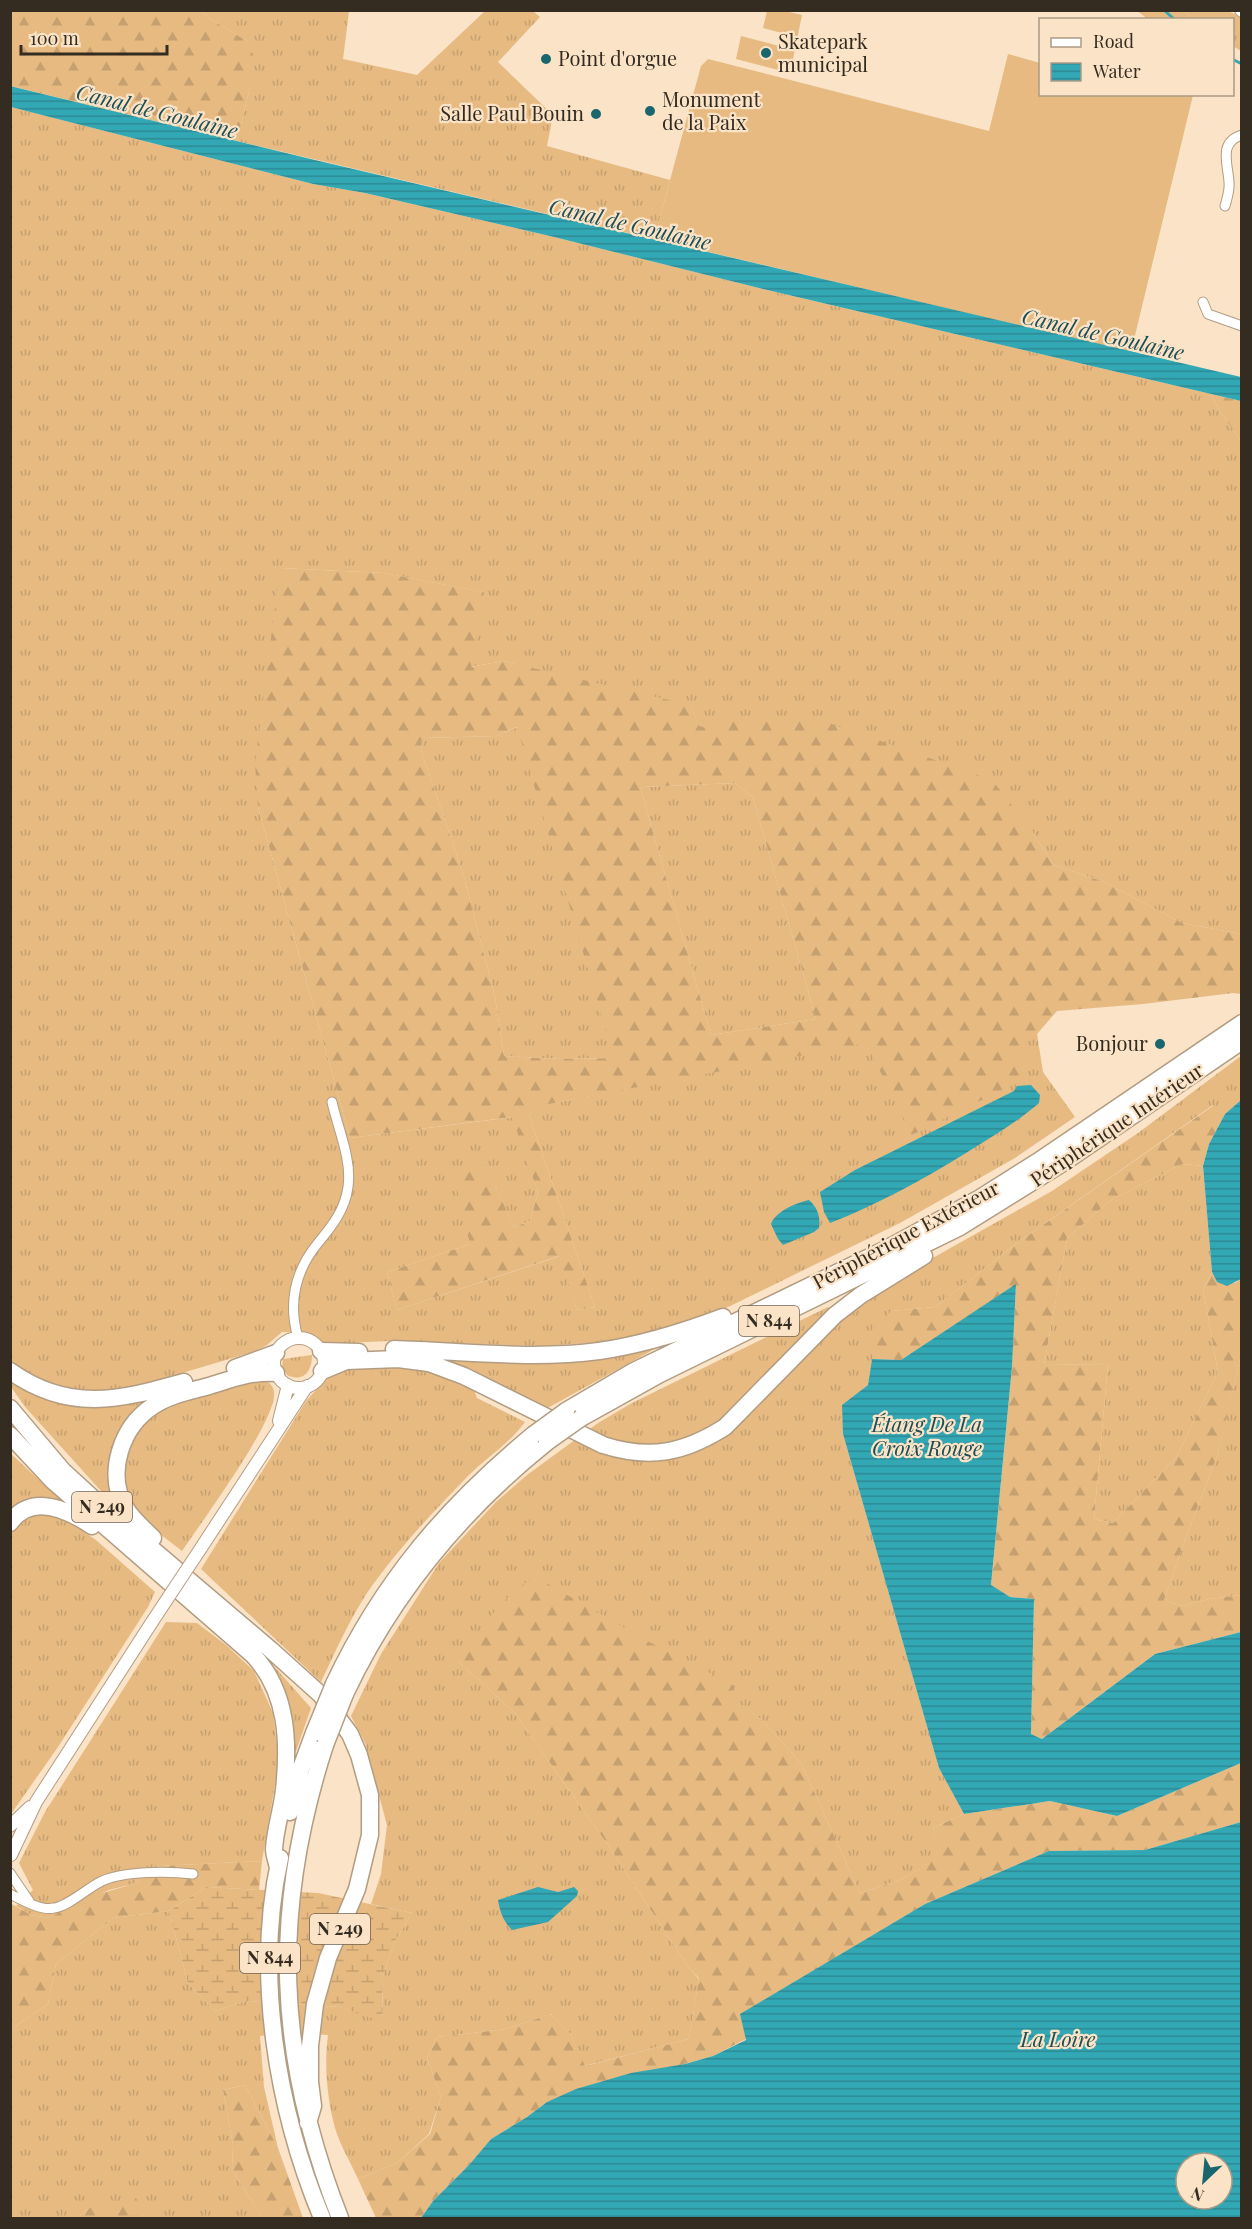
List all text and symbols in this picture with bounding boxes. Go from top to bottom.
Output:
scale bar [21,18,166,56]
legend [1039,18,1234,96]
text: 100 m [30,26,79,50]
place label: Skatepark municipal [778,27,868,77]
text: Road [1093,29,1134,53]
place label: Point d'orgue [558,44,677,71]
marker: Skatepark municipal [759,46,773,60]
marker: Point d'orgue [539,52,553,66]
text: Water [1092,59,1141,83]
water label: Canal de Goulaine [74,76,241,144]
place label: Monument de la Paix [662,85,761,135]
place label: Salle Paul Bouin [440,99,584,126]
marker: Monument de la Paix [643,104,657,118]
marker: Salle Paul Bouin [589,107,603,121]
water label: Canal de Goulaine [547,191,714,255]
water label: Canal de Goulaine [1020,301,1187,365]
place label: Bonjour [1076,1029,1148,1056]
marker: Bonjour [1153,1037,1167,1051]
street label: Périphérique Intérieur [1024,1055,1208,1192]
street label: Périphérique Extérieur [807,1173,1003,1294]
road number: N 844 [739,1306,799,1336]
water label: Étang De La Croix Rouge [871,1409,982,1461]
road number: N 249 [72,1492,132,1522]
road number: N 249 [310,1914,370,1944]
road number: N 844 [240,1943,300,1973]
water label: La Loire [1019,2024,1096,2052]
north arrow [1174,2151,1234,2211]
text: N [1187,2183,1207,2207]

